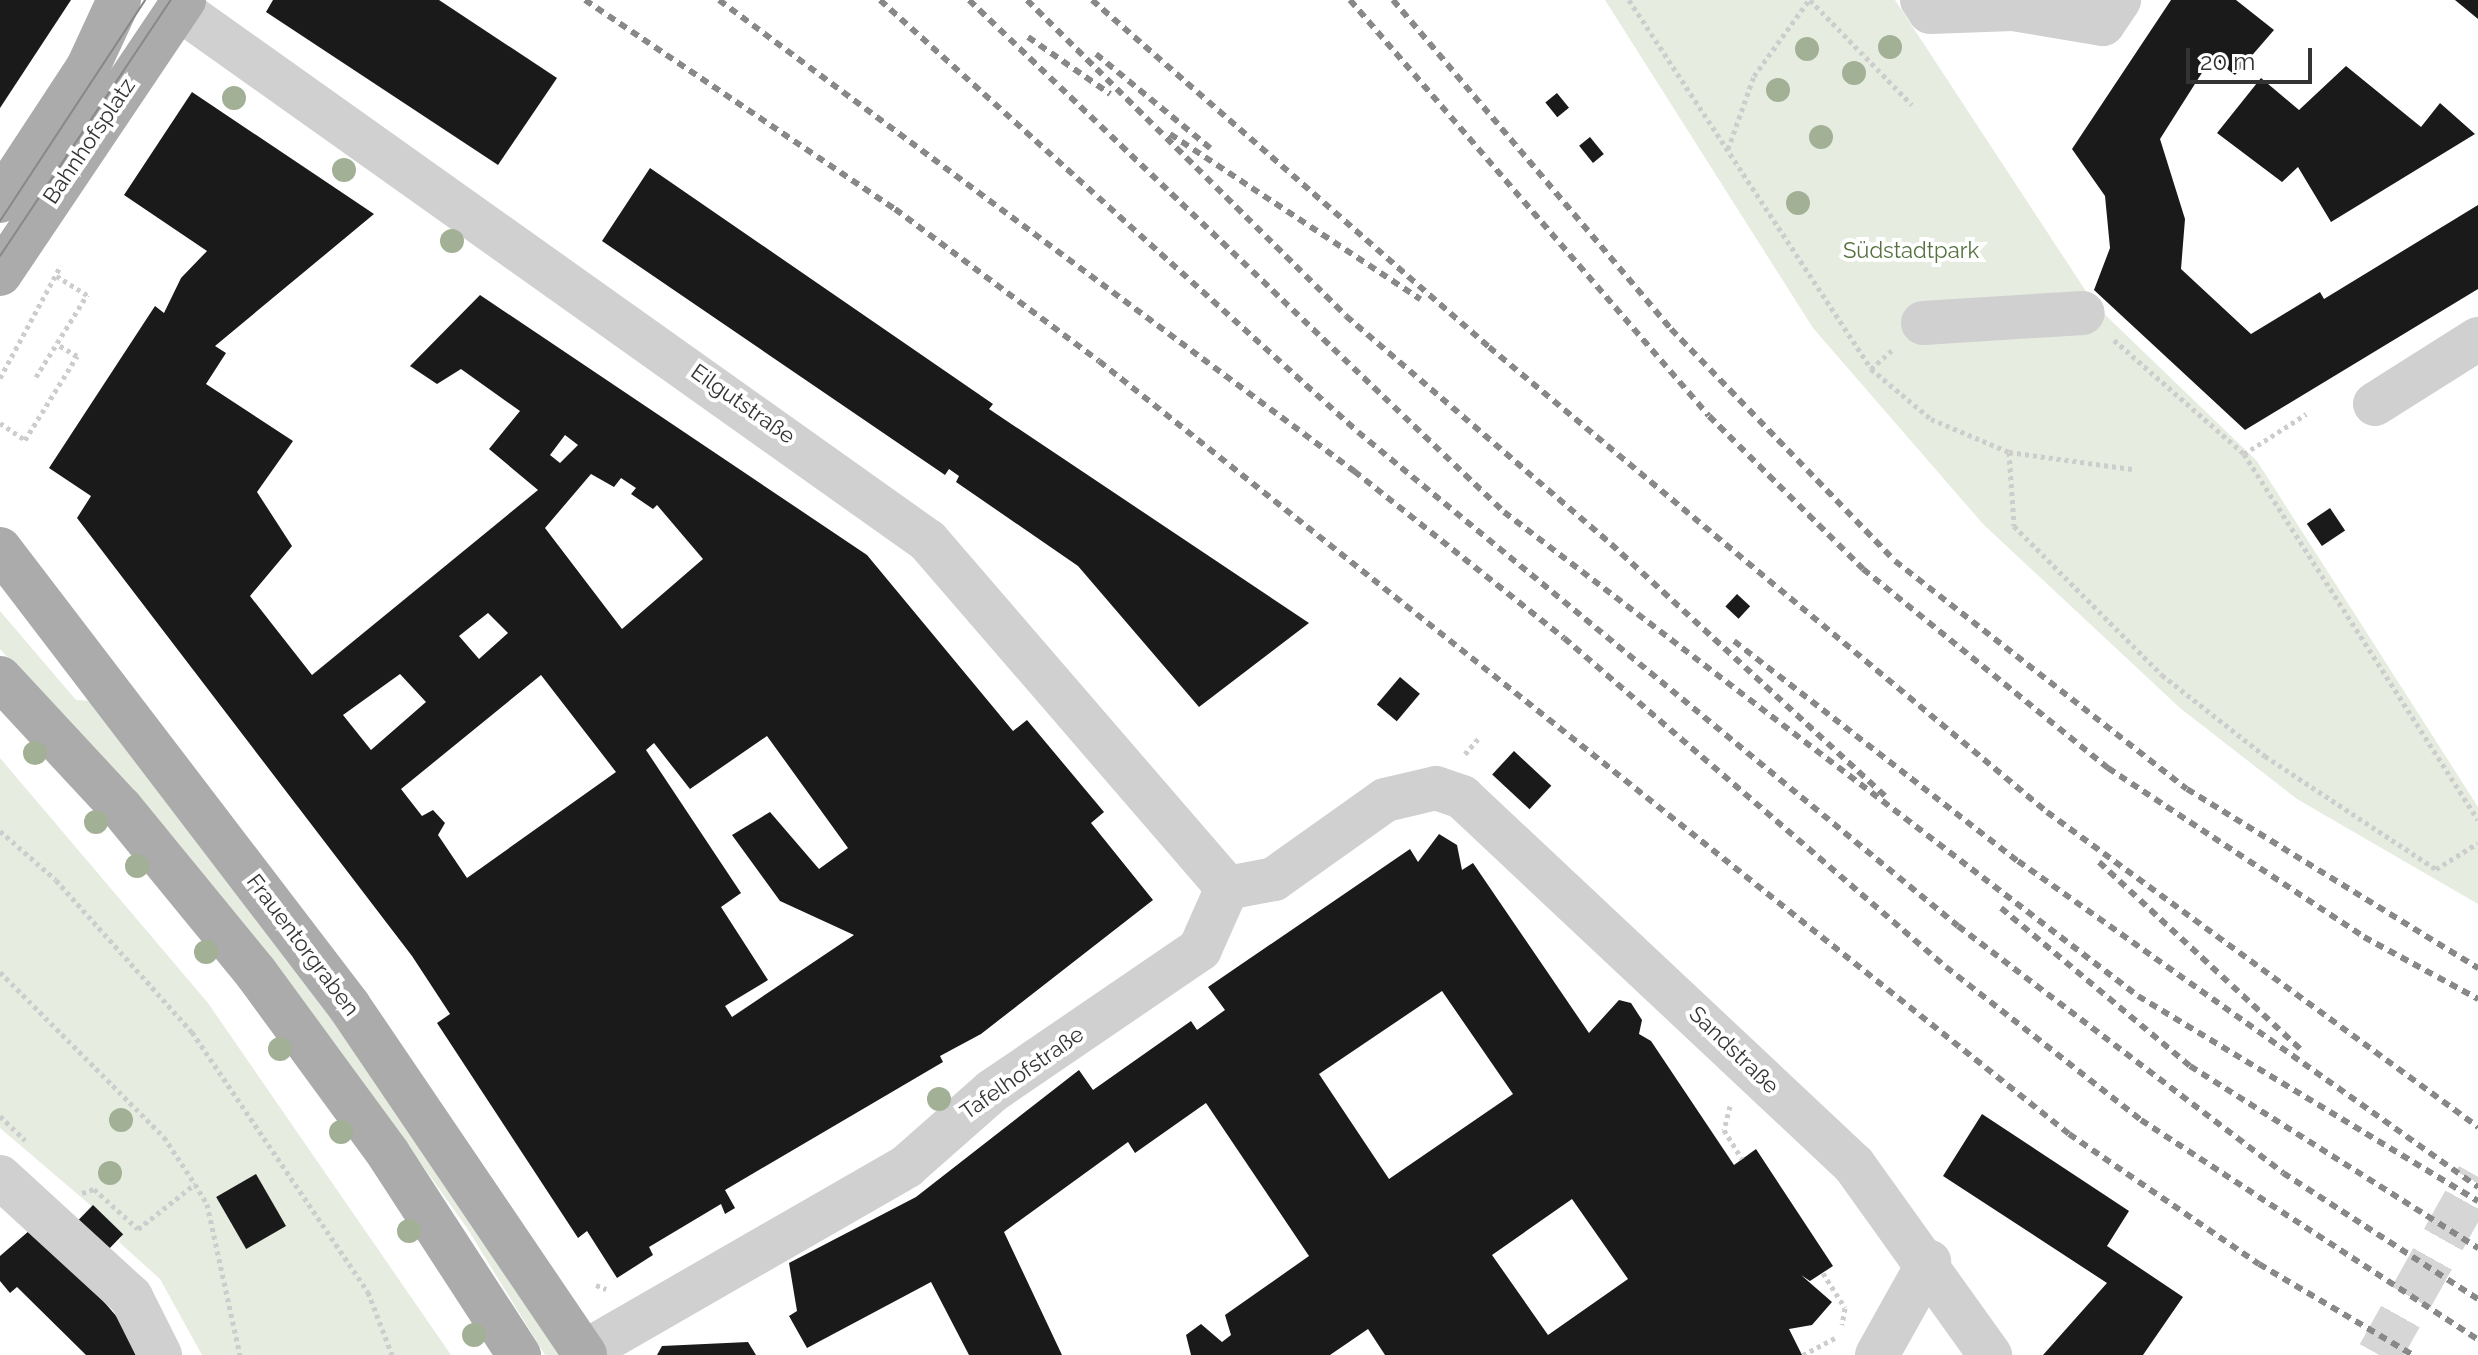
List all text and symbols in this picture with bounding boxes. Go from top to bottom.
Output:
scale bar [2190,32,2316,82]
text: 20 m [2200,47,2255,76]
street label: Bahnhofsplatz [37,73,141,209]
park label: Südstadtpark [1843,238,1979,264]
street label: Eilgutstraße [686,359,800,449]
street label: Frauentorgraben [241,869,365,1021]
street label: Sandstraße [1684,1001,1784,1099]
street label: Tafelhofstraße [955,1021,1089,1125]

